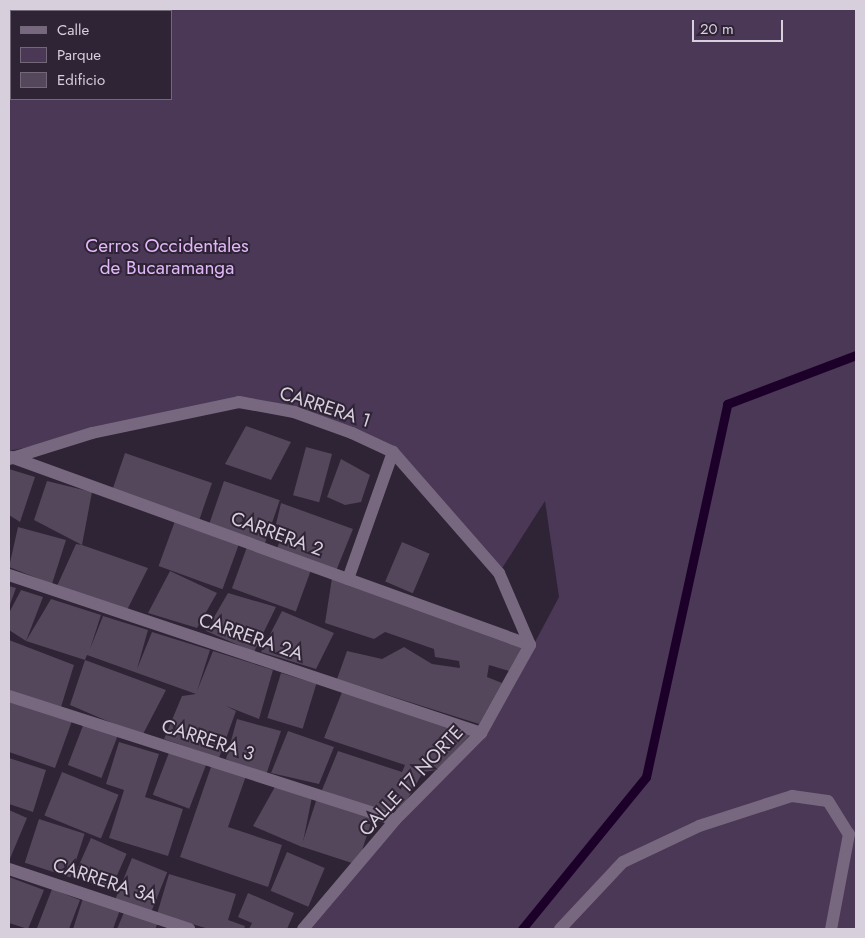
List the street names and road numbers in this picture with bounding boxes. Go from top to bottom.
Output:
street label: CARRERA 1 [277,382,373,432]
street label: CARRERA 2 [228,507,326,561]
street label: CARRERA 2A [196,608,306,666]
street label: CARRERA 3 [159,714,257,766]
street label: CALLE 17 NORTE [354,721,468,841]
street label: CARRERA 3A [50,853,160,909]

